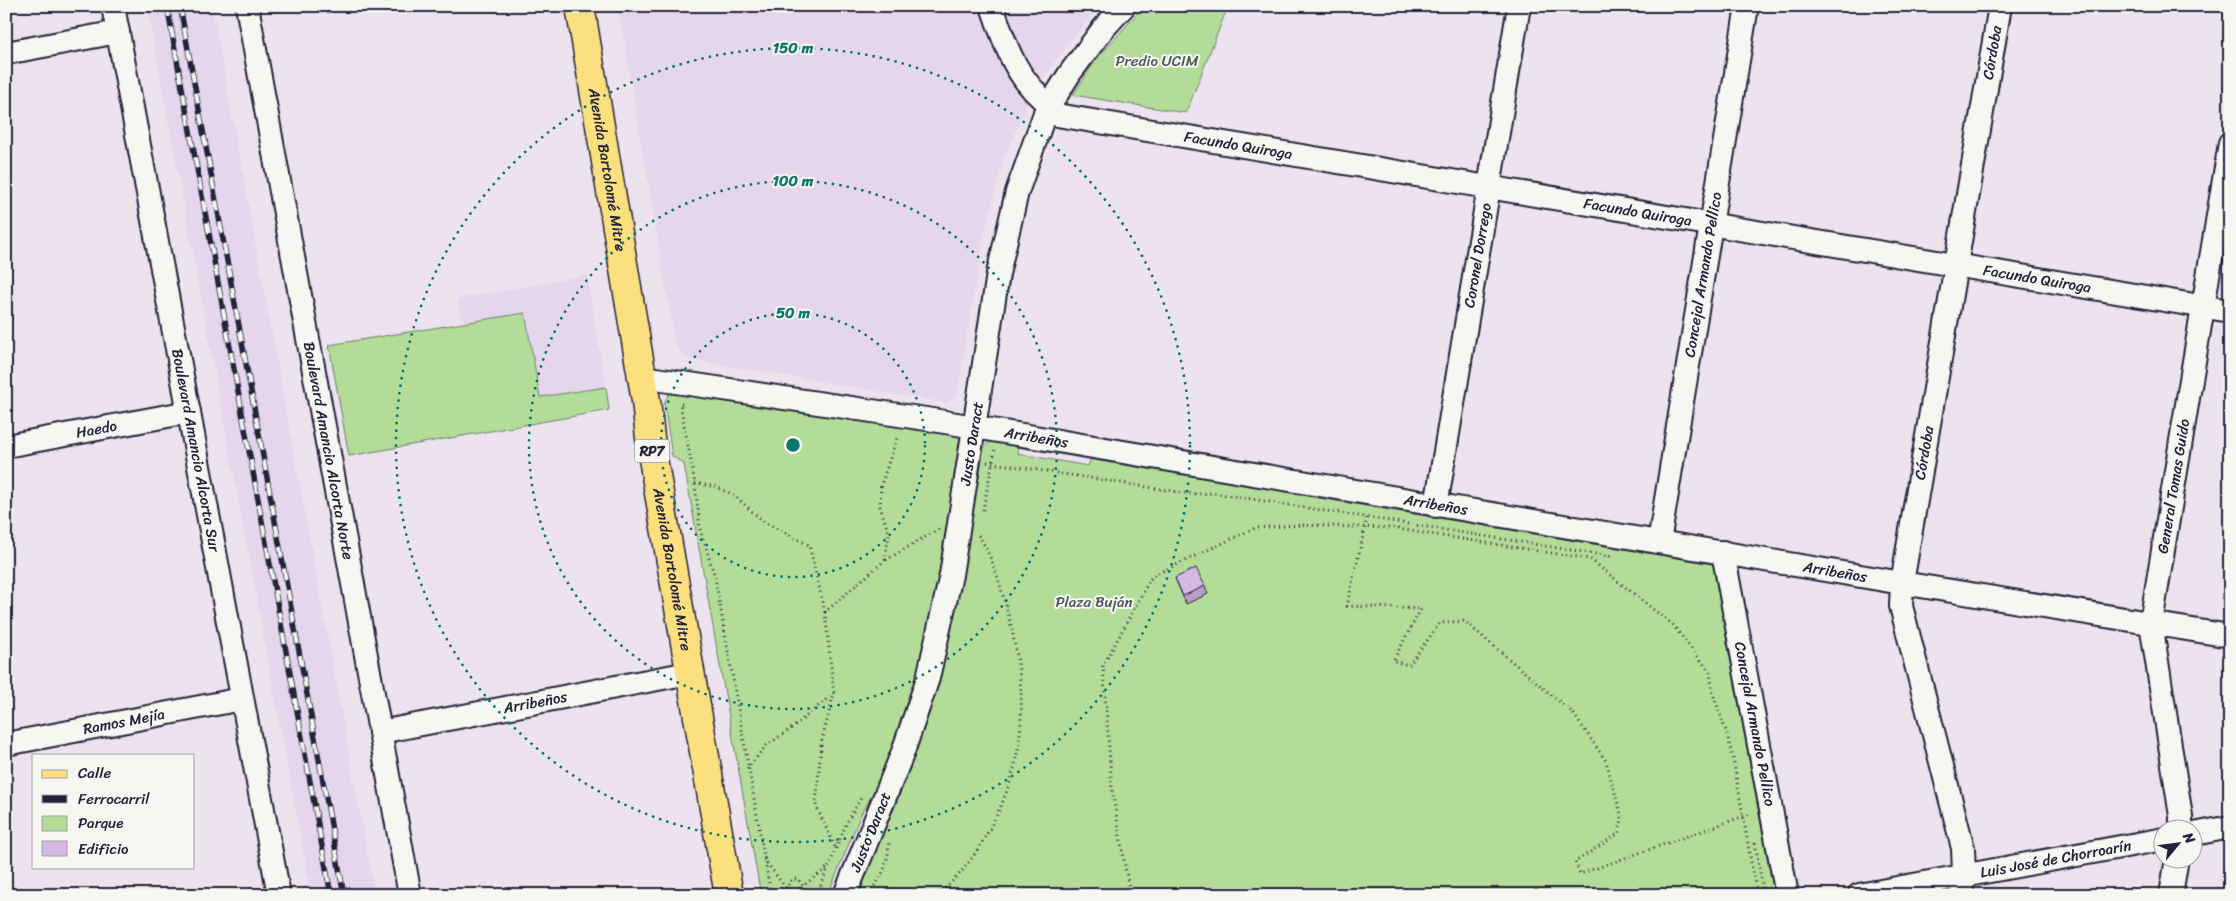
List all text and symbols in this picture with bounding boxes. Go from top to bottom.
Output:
street label: Córdoba [1975,23,2010,82]
text: 150 m [773,35,814,61]
park label: Predio UCIM [1115,48,1199,74]
street label: Avenida Bartolomé Mitre [581,85,634,254]
street label: Facundo Quiroga [1182,123,1295,167]
text: 100 m [773,168,814,194]
street label: Facundo Quiroga [1582,190,1694,234]
street label: Concejal Armando Pellico [1677,190,1729,359]
street label: Coronel Dorrego [1456,200,1499,310]
street label: Facundo Quiroga [1981,257,2094,301]
text: 50 m [776,300,811,326]
street label: Boulevard Amancio Alcorta Norte [296,339,361,562]
street label: Boulevard Amancio Alcorta Sur [164,346,228,555]
street label: Justo Daract [952,399,991,488]
street label: Haedo [74,413,120,446]
street label: General Tomas Guido [2150,416,2197,556]
street label: Arribeños [1001,419,1070,456]
street label: Córdoba [1907,424,1942,482]
centre of rings [784,436,802,454]
road number: RP7 [634,440,670,462]
street label: Avenida Bartolomé Mitre [645,485,699,653]
street label: Arribeños [1401,486,1470,523]
street label: Arribeños [1800,553,1869,590]
park label: Plaza Buján [1055,589,1133,615]
street label: Concejal Armando Pellico [1727,639,1783,809]
street label: Arribeños [500,684,569,721]
street label: Ramos Mejía [81,701,167,742]
legend [32,754,195,868]
text: Calle [78,760,111,786]
text: Ferrocarril [78,786,150,812]
street label: Justo Daract [842,788,899,877]
text: Parque [78,810,123,836]
north arrow [2154,818,2204,868]
text: N [2175,827,2202,849]
street label: Luis José de Chorroarín [1978,832,2133,885]
text: Edificio [78,836,129,862]

